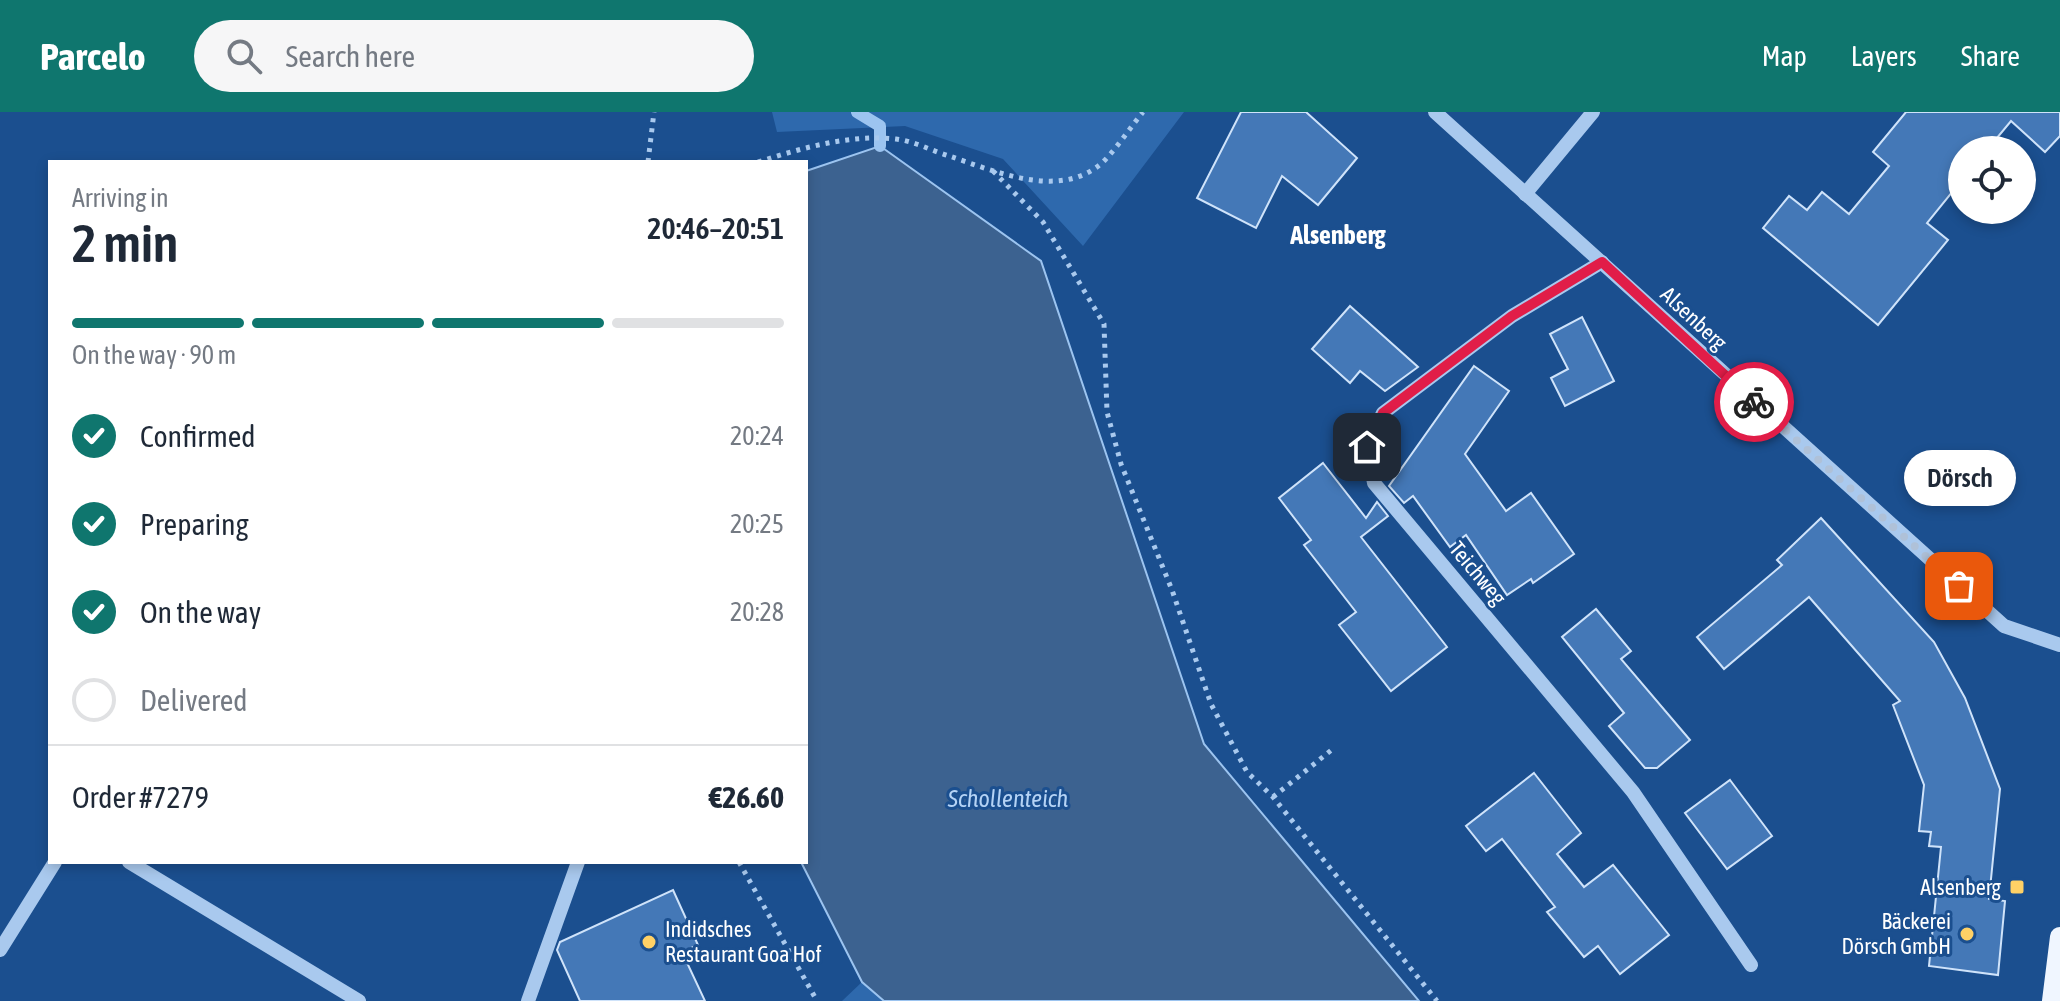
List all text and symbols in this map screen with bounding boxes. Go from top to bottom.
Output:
search box [194,20,754,92]
icon: search [222,34,266,78]
text: Parcelo [40,35,146,78]
text: Search here [286,39,415,73]
text: Map [1762,40,1807,72]
text: Layers [1851,40,1917,72]
text: Share [1961,40,2020,72]
map controls [1948,136,2036,224]
button: locate [1948,136,2036,224]
text: Arriving in [72,183,169,213]
text: 20:46–20:51 [647,211,784,245]
text: 2 min [72,213,178,273]
district label: Alsenberg [1289,220,1387,250]
street label: Alsenberg [1656,281,1733,355]
text: On the way · 90 m [72,340,236,370]
courier [1714,362,1794,442]
icon: bike [1732,380,1776,424]
pin [1333,413,1401,481]
icon: check [72,414,116,458]
text: Confirmed [140,419,255,453]
text: 20:24 [730,421,784,451]
icon: home [1345,425,1389,469]
callout: Dörsch [1903,450,2015,506]
text: Dörsch [1927,463,1993,493]
icon: check [72,502,116,546]
text: Preparing [140,507,249,541]
text: 20:25 [730,509,784,539]
street label: Teichweg [1444,536,1512,610]
pin [1925,552,1993,620]
icon: bag [1937,564,1981,608]
icon: check [72,590,116,634]
text: On the way [140,595,261,629]
text: 20:28 [730,597,784,627]
text: Delivered [140,683,248,717]
text: Order #7279 [72,780,209,814]
text: €26.60 [709,780,784,814]
water label: Schollenteich [947,785,1069,812]
place label: Alsenberg [1920,874,2002,900]
marker: Alsenberg [2008,878,2026,896]
place label: Bäckerei Dörsch GmbH [1842,908,1951,959]
place label: Indidsches Restaurant Goa Hof [665,916,822,967]
marker: Bäckerei Dörsch GmbH [1958,925,1976,943]
marker: Indidsches Restaurant Goa Hof [640,933,658,951]

